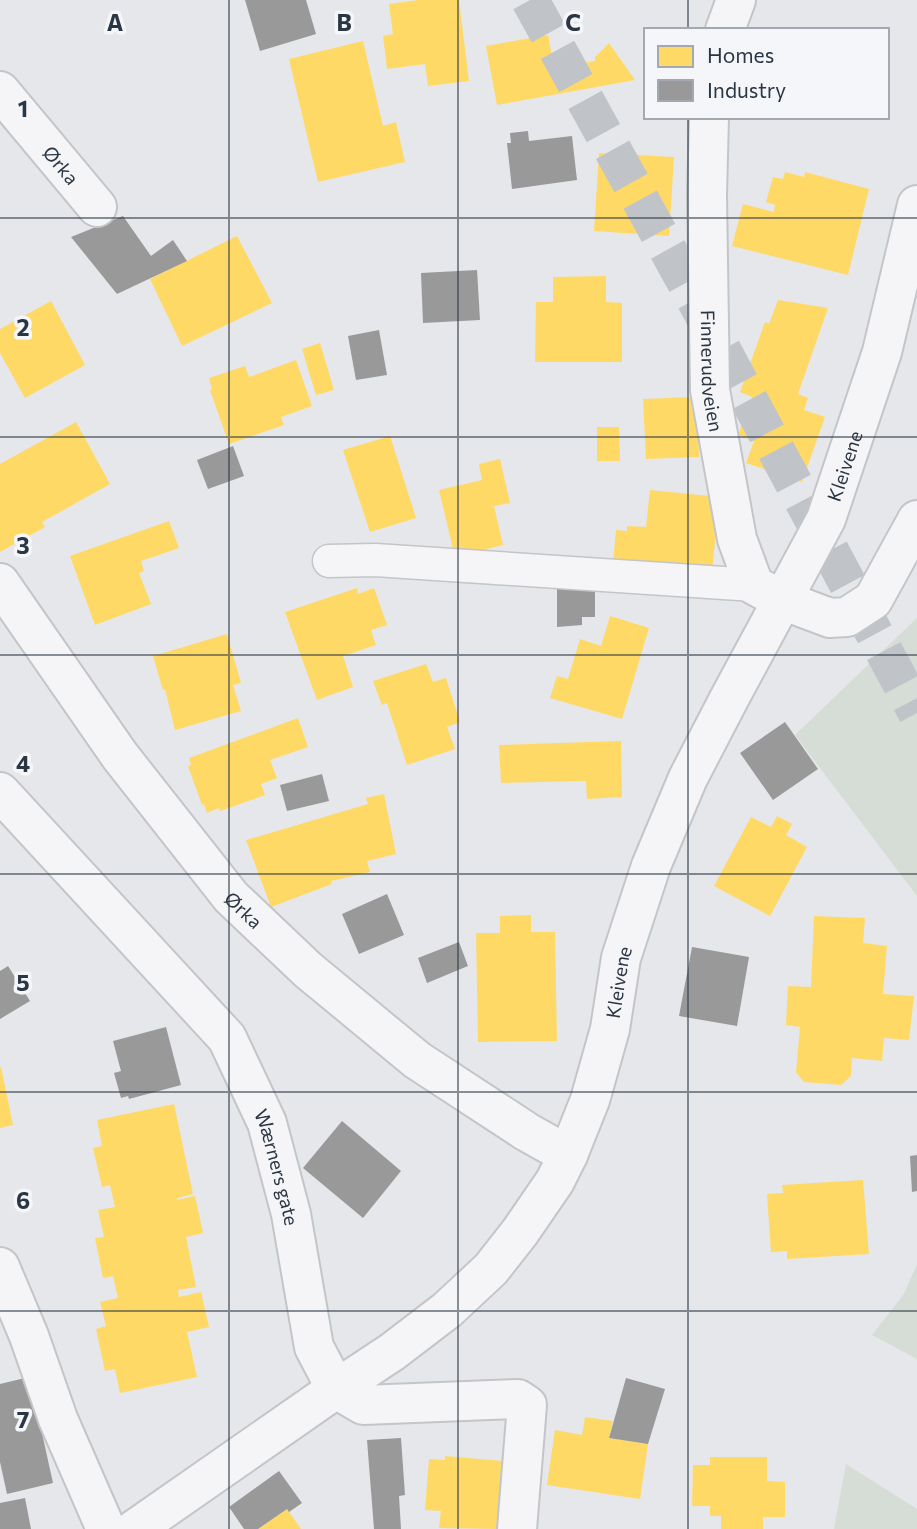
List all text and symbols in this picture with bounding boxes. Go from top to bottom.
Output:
text: A [107,8,124,36]
text: B [336,8,352,36]
text: C [565,8,581,36]
legend [644,28,889,119]
text: Homes [707,42,774,67]
text: Industry [707,77,786,102]
text: 1 [18,94,28,122]
street label: Ørka [39,141,84,189]
street label: Finnerudveien [697,310,729,433]
text: 2 [16,313,30,341]
street label: Kleivene [821,428,866,504]
text: 3 [16,531,30,559]
text: 4 [16,749,30,777]
street label: Ørka [220,886,268,933]
street label: Kleivene [600,943,636,1020]
text: 5 [16,968,30,996]
street label: Wærners gate [250,1105,304,1227]
text: 6 [16,1186,30,1214]
text: 7 [17,1405,29,1433]

